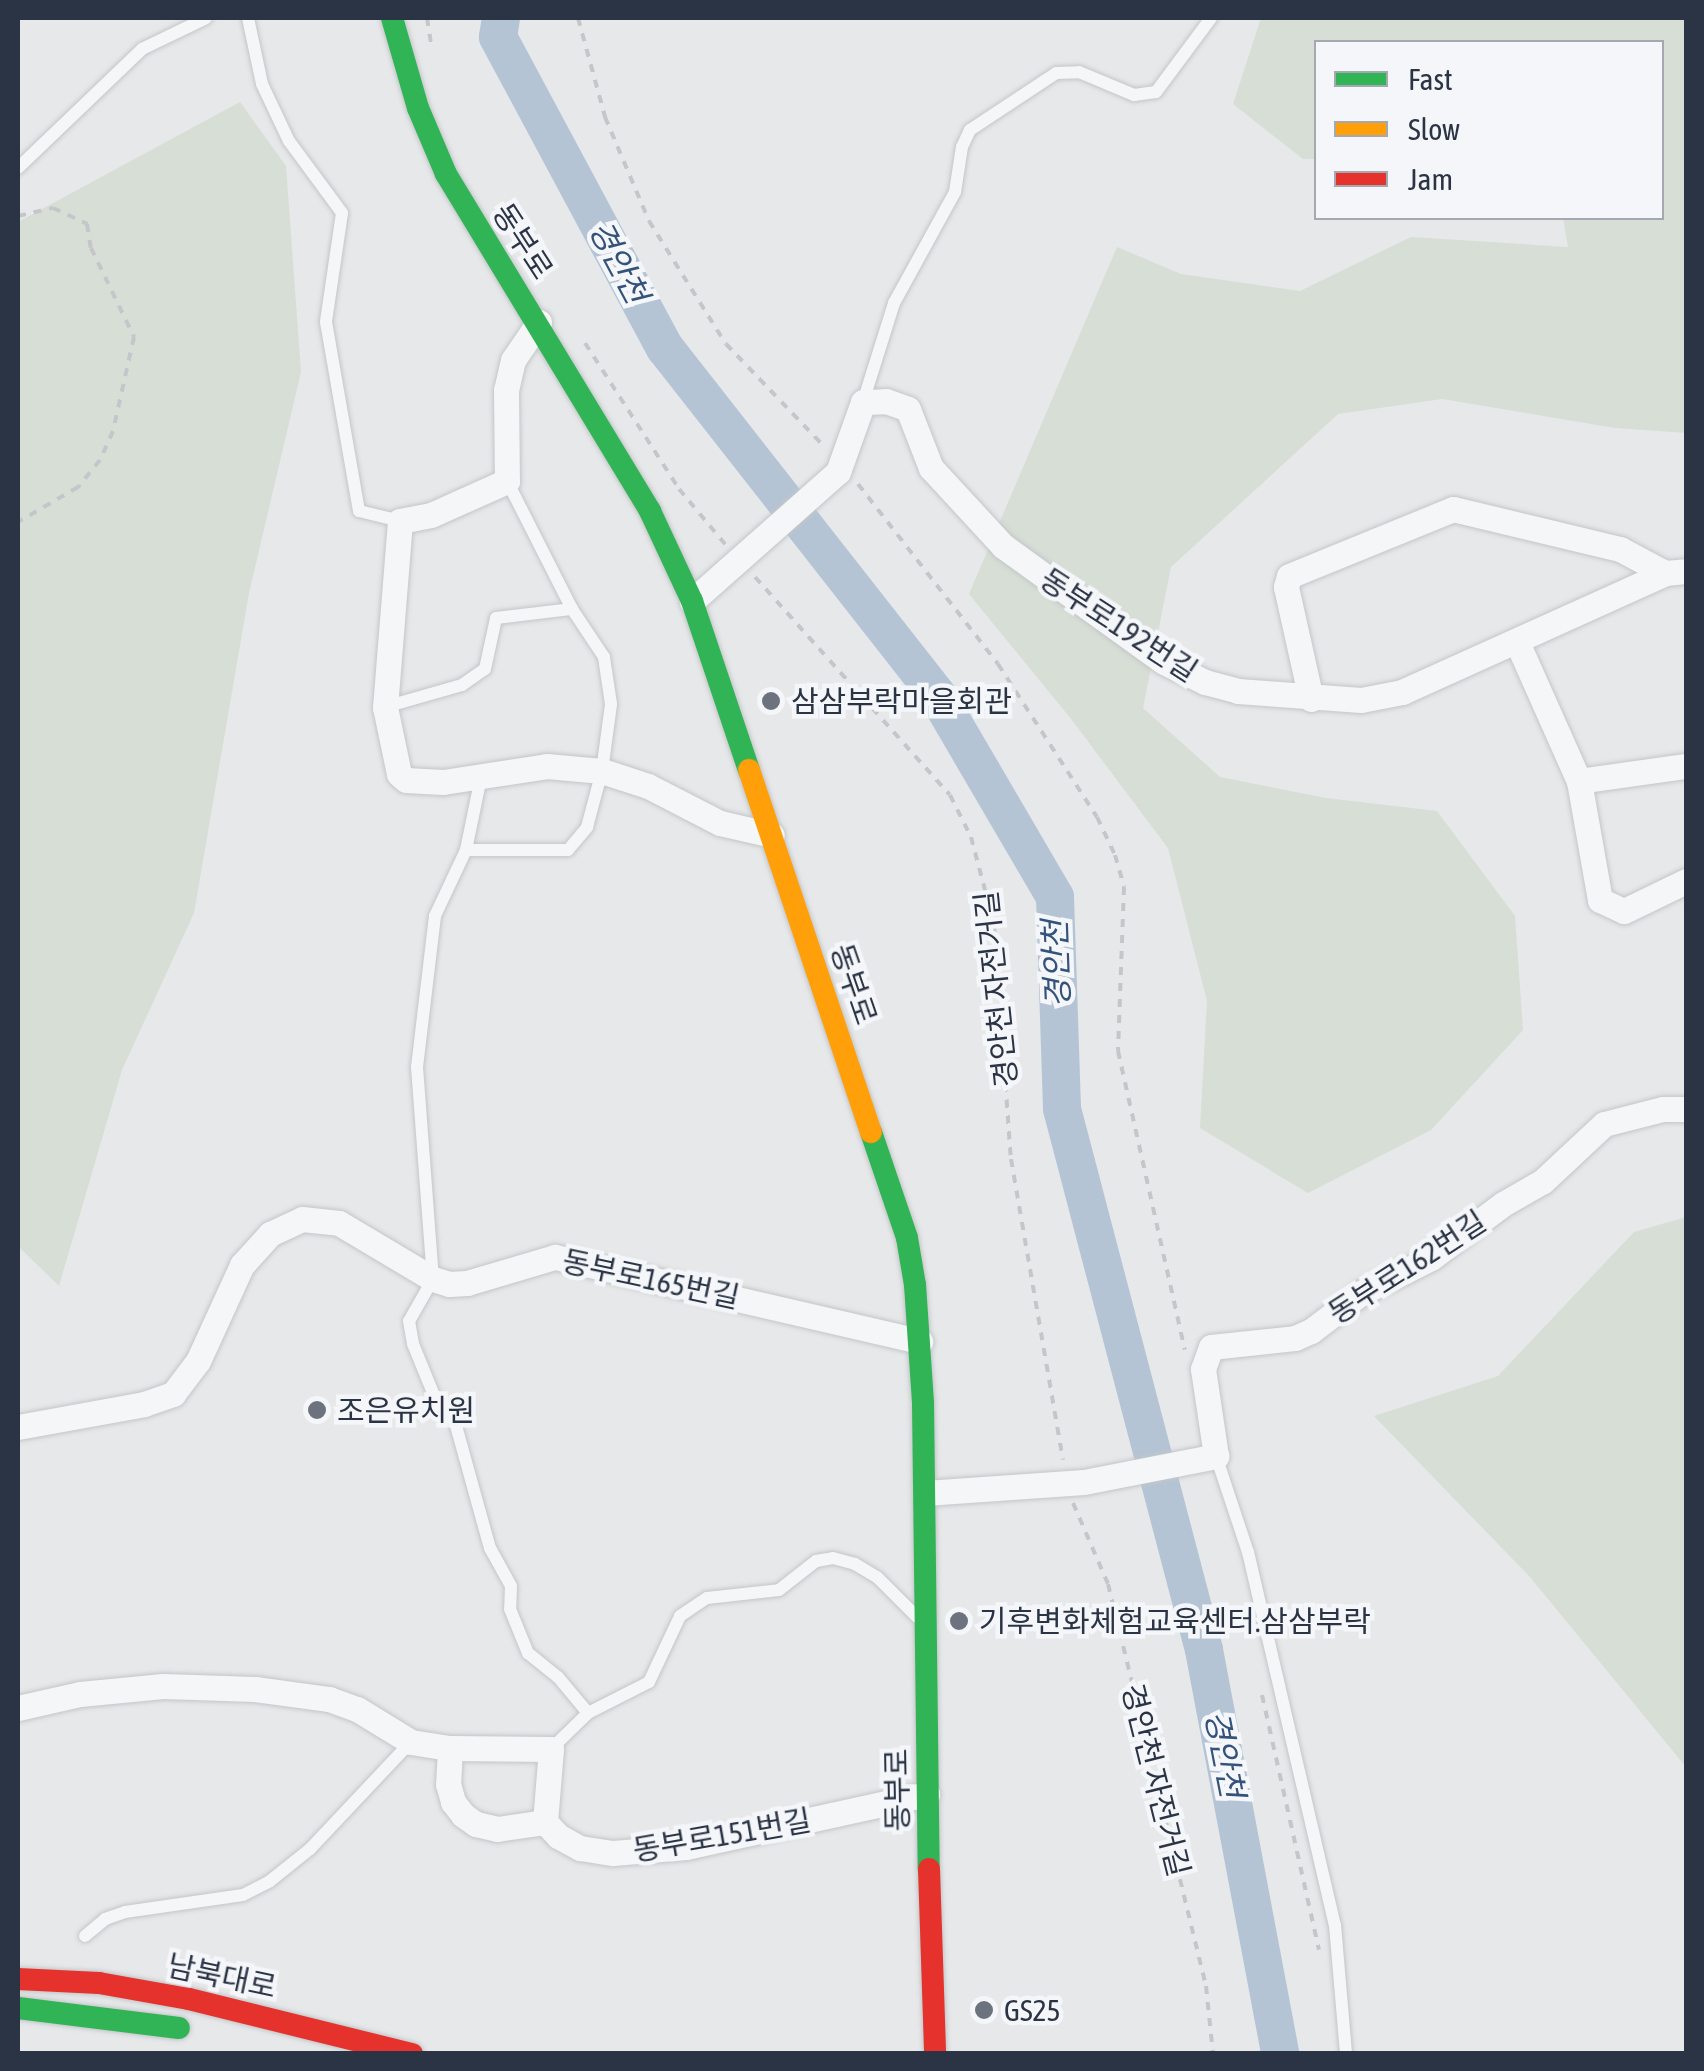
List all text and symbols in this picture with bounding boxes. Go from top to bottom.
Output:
legend [1314,40,1664,220]
text: Fast [1408,62,1453,96]
text: Slow [1408,112,1460,146]
text: Jam [1408,162,1453,196]
street label: 동부로 [485,196,561,286]
water label: 경안천 [580,214,656,310]
street label: 동부로192번길 [1034,561,1204,689]
place label: 삼삼부락마을회관 [791,683,1012,719]
marker: 삼삼부락마을회관 [760,690,782,712]
street label: 경안천 자전거길 [968,889,1024,1089]
water label: 경안천 [1036,919,1078,1009]
street label: 동부로 [824,939,884,1029]
street label: 동부로162번길 [1322,1203,1492,1331]
street label: 동부로165번길 [559,1243,743,1315]
place label: 조은유치원 [337,1392,475,1428]
marker: 조은유치원 [306,1399,328,1421]
place label: 기후변화체험교육센터.삼삼부락 [979,1603,1371,1639]
marker: 기후변화체험교육센터.삼삼부락 [948,1610,970,1632]
street label: 경안천 자전거길 [1115,1680,1197,1880]
water label: 경안천 [1197,1707,1251,1801]
street label: 동부로 [878,1748,916,1832]
street label: 동부로151번길 [630,1802,814,1868]
street label: 남북대로 [164,1947,280,2005]
place label: GS25 [1004,1992,1061,2028]
marker: GS25 [973,1999,995,2021]

